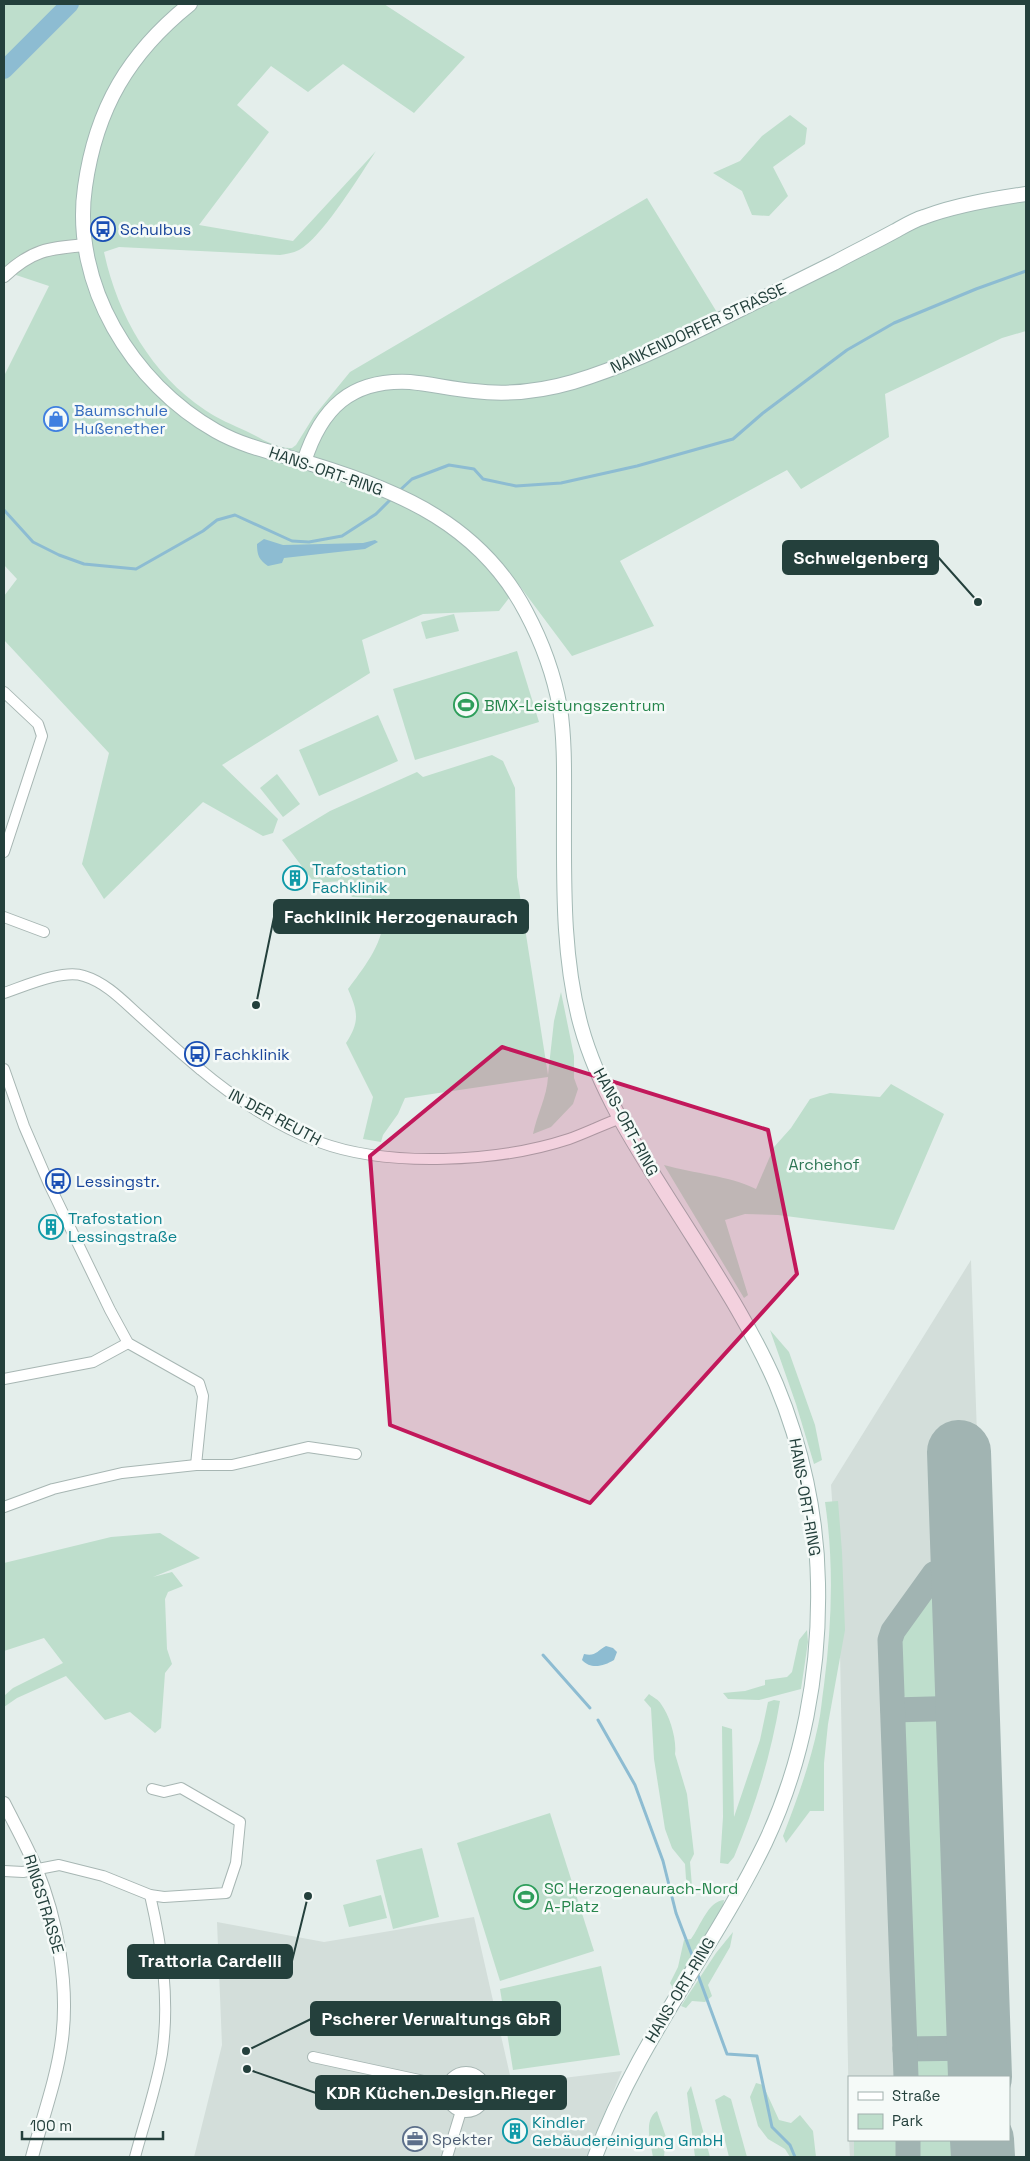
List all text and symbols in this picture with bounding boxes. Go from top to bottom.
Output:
bus stop icon: Schulbus [90,216,116,242]
place label: Schulbus [120,219,191,240]
street label: NANKENDORFER STRASSE [607,278,789,378]
place label: Baumschule Hußenether [74,400,168,439]
shop icon: Baumschule Hußenether [43,406,69,432]
street label: HANS-ORT-RING [266,442,386,500]
callout: Schwelgenberg [783,541,938,574]
text: Schwelgenberg [794,546,928,569]
sports icon: BMX-Leistungszentrum [453,692,479,718]
place label: BMX-Leistungszentrum [484,695,665,716]
place label: Trafostation Fachklinik [312,859,406,898]
building icon: Trafostation Fachklinik [282,865,308,891]
callout: Fachklinik Herzogenaurach [274,900,528,933]
text: Fachklinik Herzogenaurach [284,905,518,928]
bus stop icon: Fachklinik [184,1041,210,1067]
place label: Fachklinik [214,1044,290,1065]
street label: HANS-ORT-RING [589,1064,663,1180]
street label: IN DER REUTH [225,1084,325,1150]
park label: Archehof [788,1154,860,1175]
bus stop icon: Lessingstr. [45,1168,71,1194]
place label: Lessingstr. [76,1171,160,1192]
place label: Trafostation Lessingstraße [68,1208,177,1247]
building icon: Trafostation Lessingstraße [38,1214,64,1240]
street label: HANS-ORT-RING [784,1436,826,1558]
street label: RINGSTRASSE [19,1852,69,1956]
place label: SC Herzogenaurach-Nord A-Platz [544,1878,738,1917]
sports icon: SC Herzogenaurach-Nord A-Platz [513,1884,539,1910]
street label: HANS-ORT-RING [640,1933,720,2047]
callout: Trattoria Cardelli [128,1945,292,1978]
text: Trattoria Cardelli [138,1949,282,1972]
callout: Pscherer Verwaltungs GbR [311,2002,560,2035]
text: Pscherer Verwaltungs GbR [322,2007,550,2030]
callout: KDR Küchen.Design.Rieger [316,2076,566,2109]
legend [848,2076,1010,2141]
text: KDR Küchen.Design.Rieger [326,2081,556,2104]
text: Straße [892,2086,941,2105]
scale bar [22,2108,164,2140]
text: Park [892,2111,923,2130]
place label: Kindler Gebäudereinigung GmbH [532,2112,723,2151]
text: 100 m [30,2116,72,2135]
building icon: Kindler Gebäudereinigung GmbH [502,2118,528,2144]
office icon: Spekter [402,2126,428,2152]
place label: Spekter [432,2129,493,2150]

